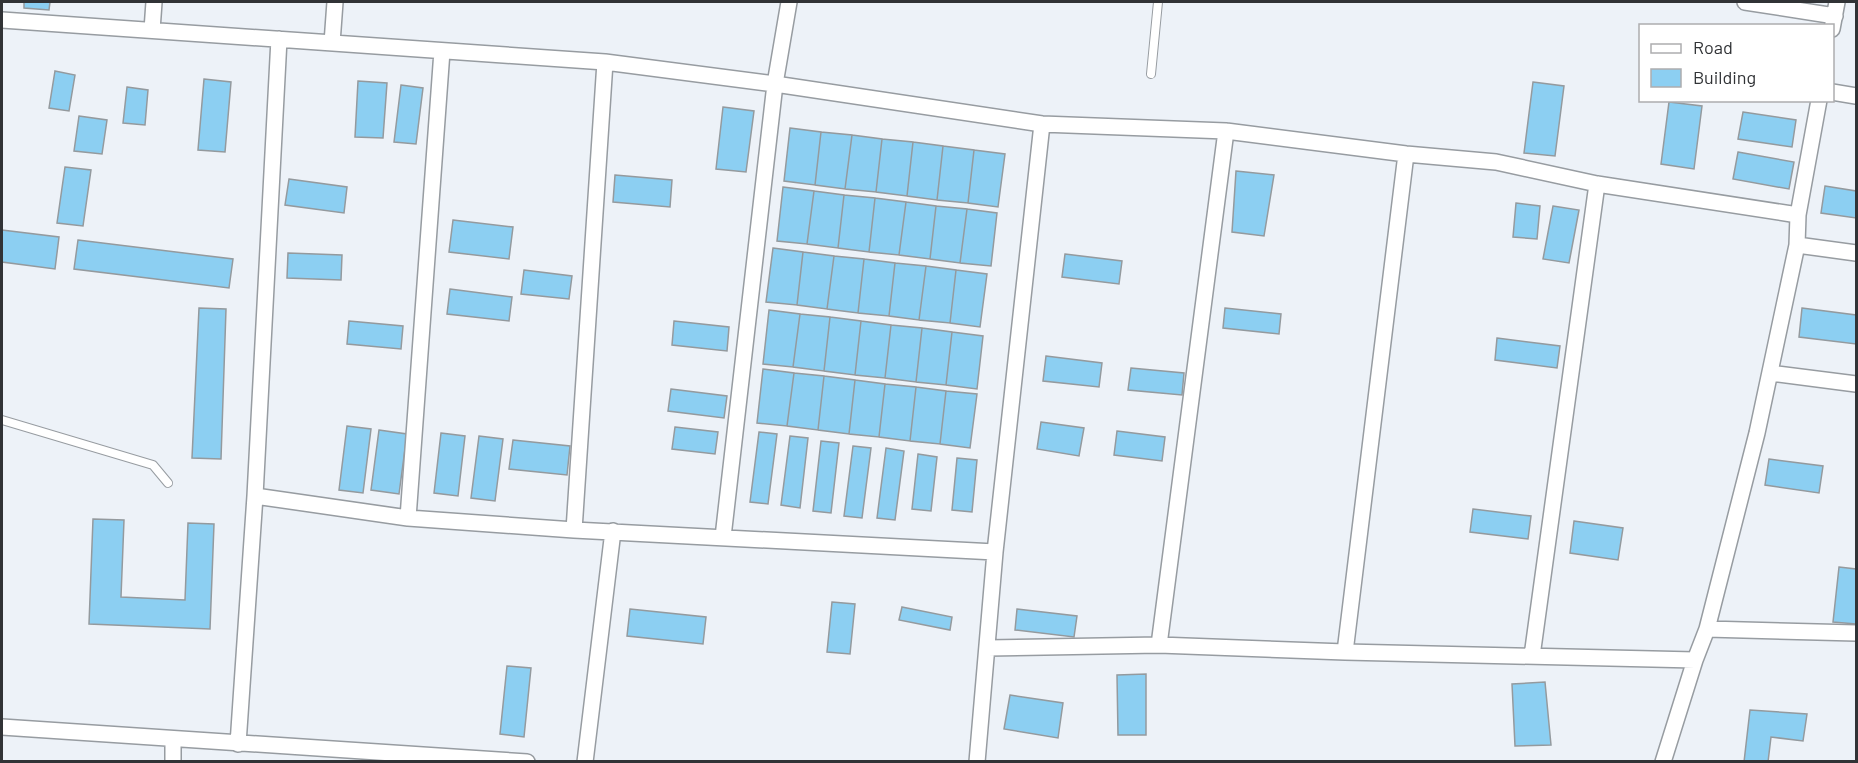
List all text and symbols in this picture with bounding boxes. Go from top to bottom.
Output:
legend [1639,24,1834,102]
text: Road [1693,36,1733,58]
text: Building [1693,66,1756,88]

